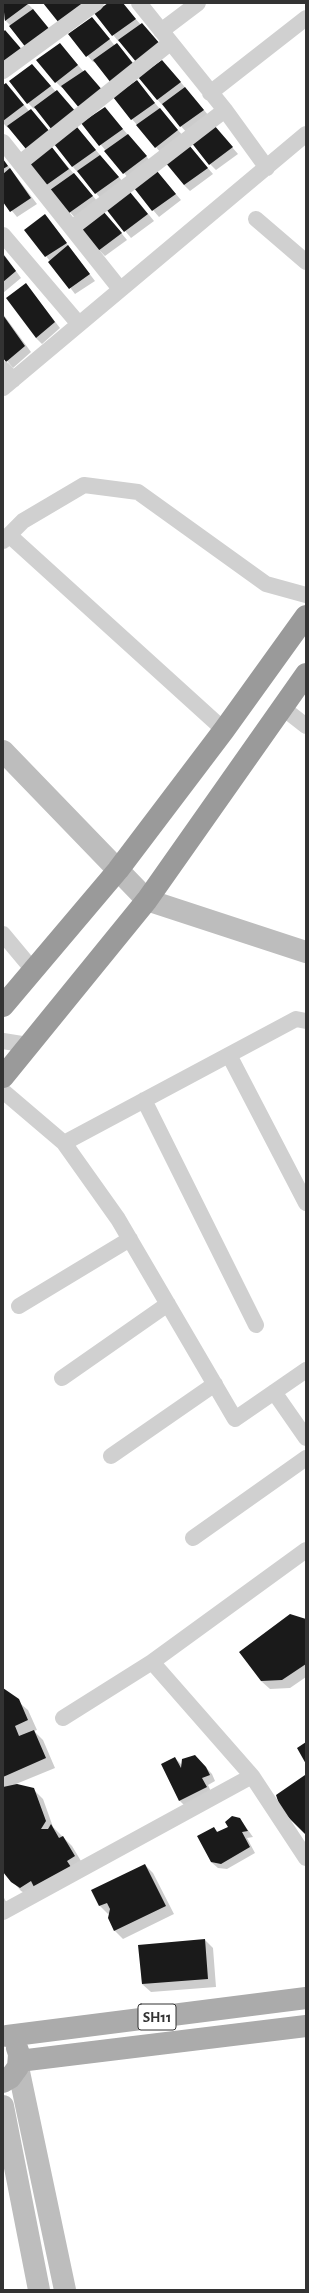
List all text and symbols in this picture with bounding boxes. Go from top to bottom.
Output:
road number: SH11 [138,2004,176,2030]

